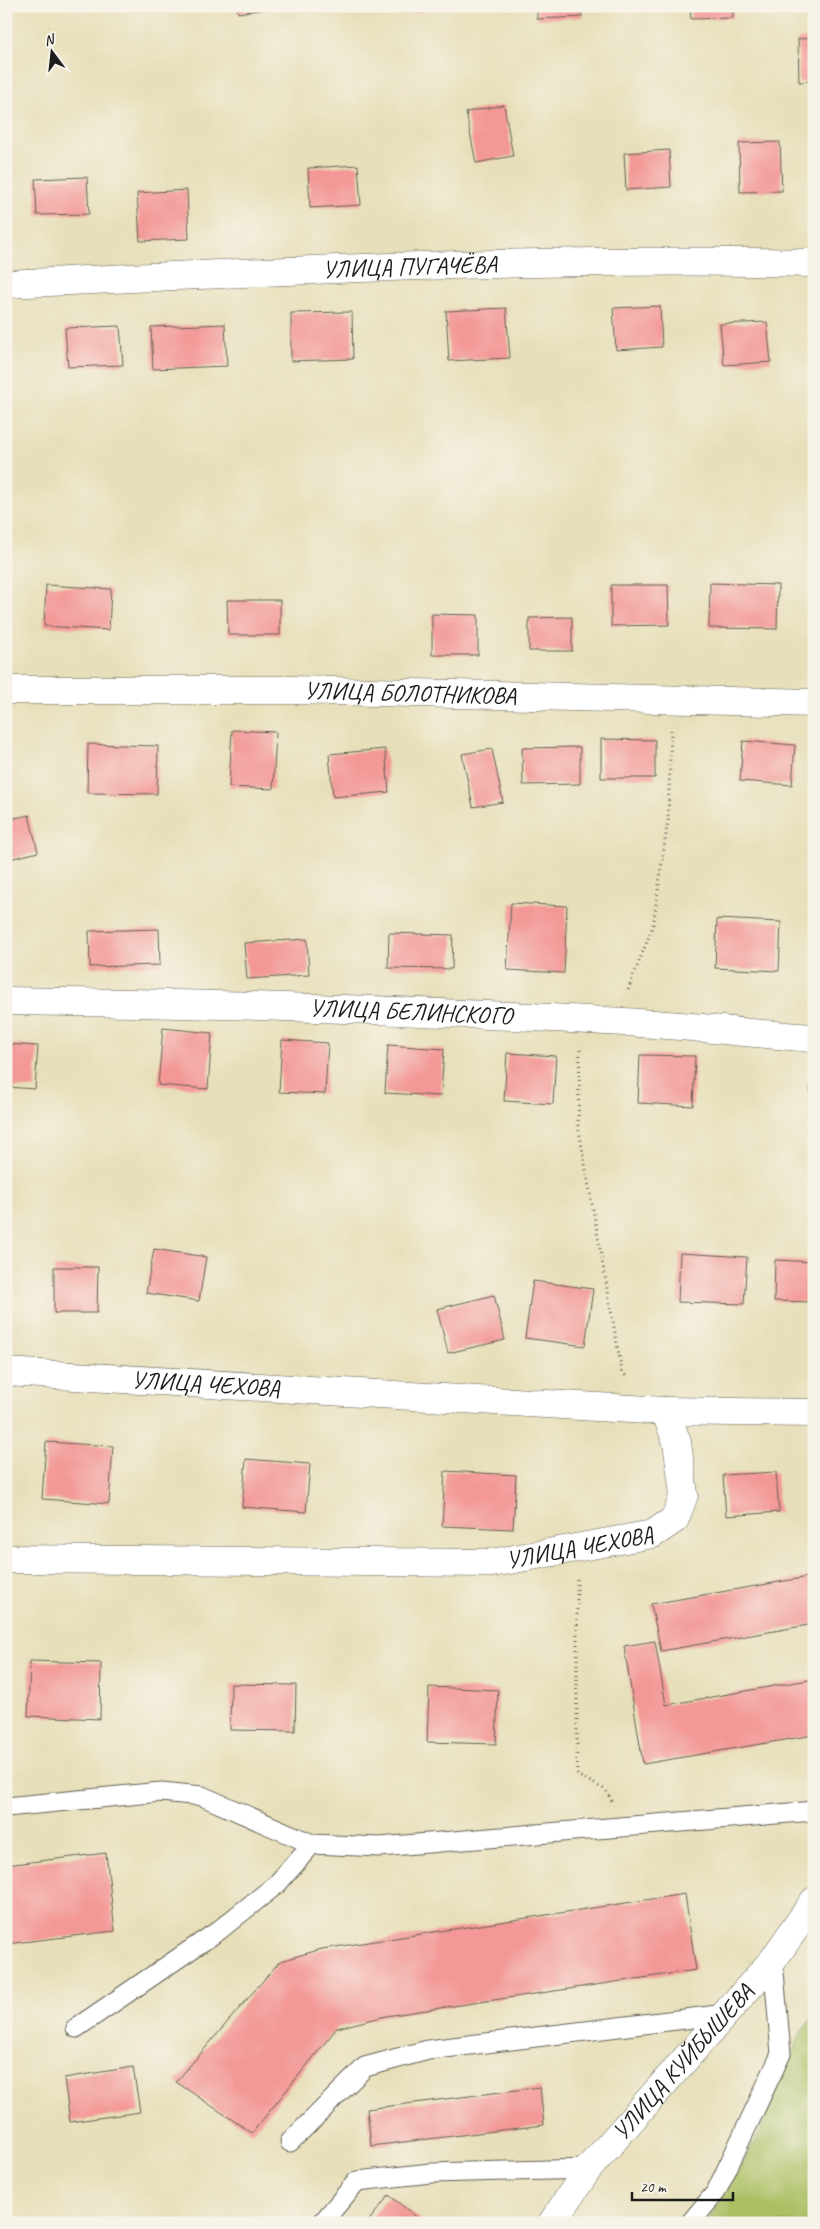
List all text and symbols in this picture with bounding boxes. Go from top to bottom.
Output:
north arrow [28,28,78,78]
text: N [42,30,57,49]
street label: УЛИЦА ПУГАЧЁВА [322,249,498,285]
street label: УЛИЦА БОЛОТНИКОВА [304,675,517,711]
street label: УЛИЦА БЕЛИНСКОГО [309,993,516,1031]
street label: УЛИЦА ЧЕХОВА [131,1364,282,1403]
street label: УЛИЦА ЧЕХОВА [504,1519,656,1575]
street label: УЛИЦА КУЙБЫШЕВА [606,1977,760,2146]
scale bar [632,2169,734,2201]
text: 20 m [640,2178,667,2197]

